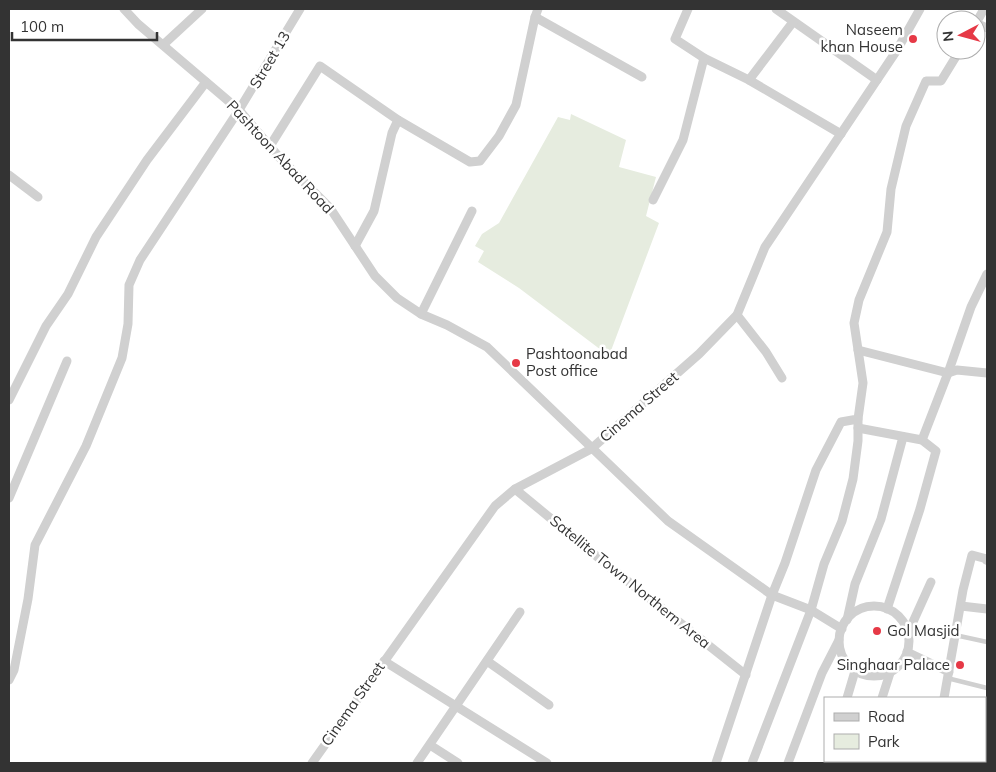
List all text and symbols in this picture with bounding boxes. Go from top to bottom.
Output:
scale bar [12,10,158,42]
north arrow [936,10,986,60]
text: 100 m [20,17,64,36]
place label: Naseem khan House [820,20,903,56]
street label: Street 13 [245,28,294,92]
text: N [939,30,958,43]
marker: Naseem khan House [907,33,919,45]
street label: Pashtoon Abad Road [223,96,338,217]
place label: Pashtoonabad Post office [526,344,628,380]
marker: Pashtoonabad Post office [510,357,522,369]
street label: Cinema Street [595,367,682,446]
street label: Satellite Town Northern Area [546,511,714,652]
place label: Gol Masjid [887,621,959,640]
marker: Gol Masjid [871,625,883,637]
place label: Singhaar Palace [837,655,950,674]
street label: Cinema Street [317,658,389,749]
marker: Singhaar Palace [954,659,966,671]
legend [824,697,986,762]
text: Road [868,707,905,726]
text: Park [868,732,900,751]

